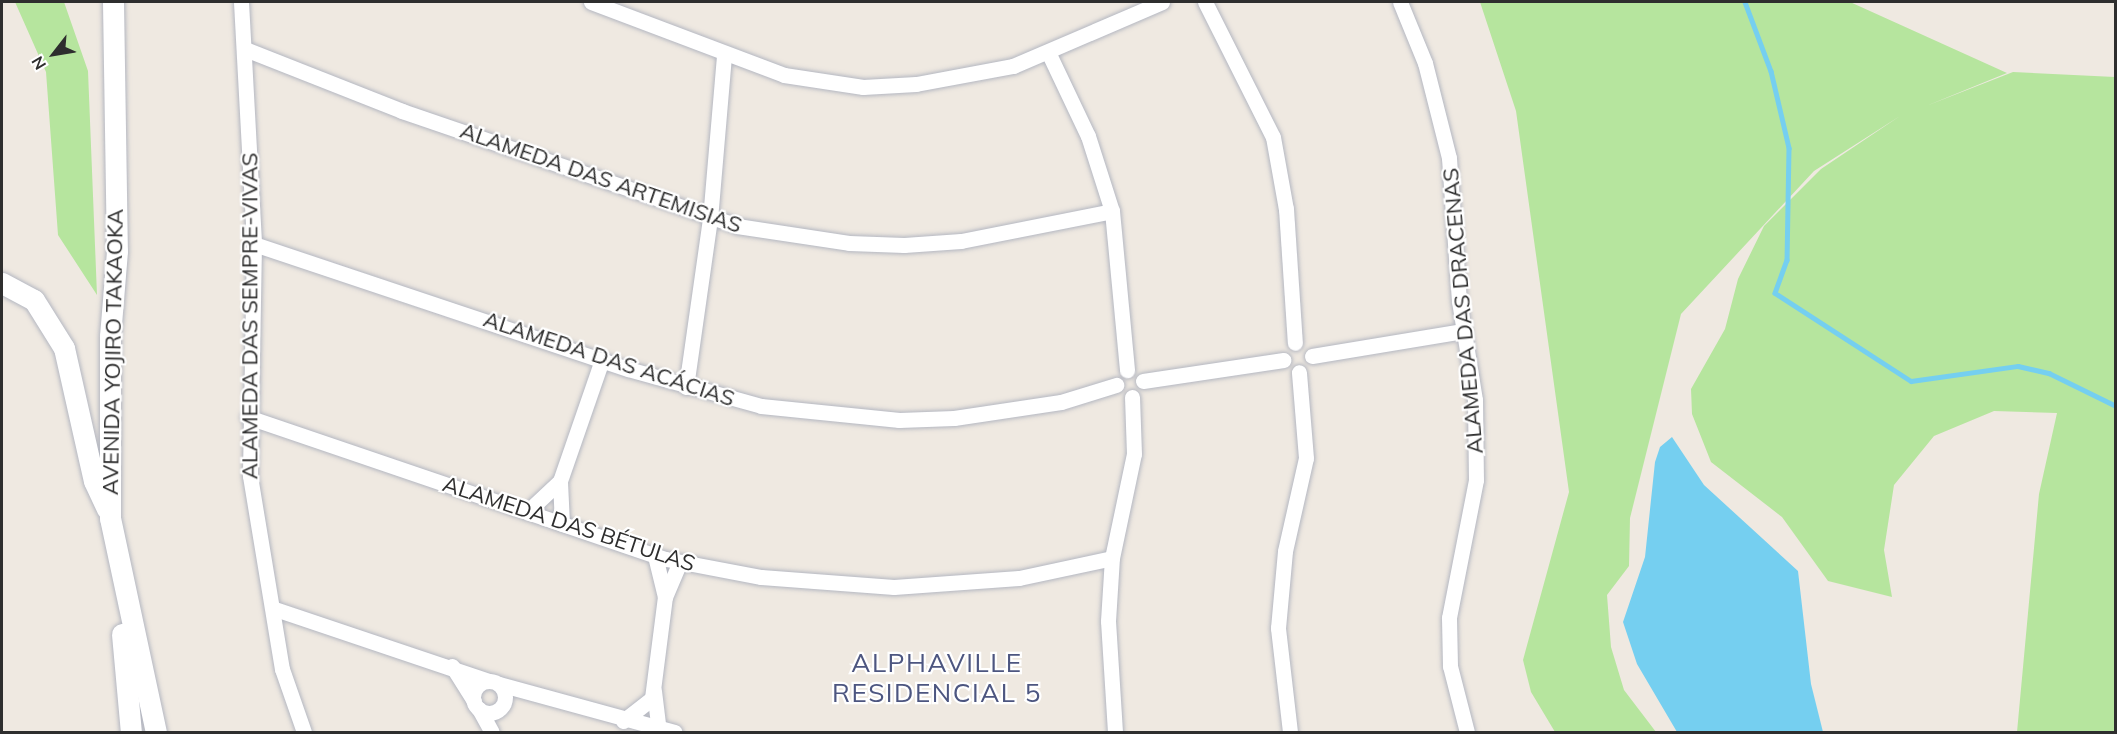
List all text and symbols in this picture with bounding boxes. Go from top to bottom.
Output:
north arrow [24,24,84,84]
text: N [27,53,50,74]
street label: ALAMEDA DAS ARTEMISIAS [457,117,745,239]
street label: ALAMEDA DAS SEMPRE-VIVAS [237,153,263,479]
street label: ALAMEDA DAS DRACENAS [1437,167,1489,455]
street label: AVENIDA YOJIRO TAKAOKA [97,209,129,495]
street label: ALAMEDA DAS ACÁCIAS [480,306,738,412]
street label: ALAMEDA DAS BÉTULAS [440,471,698,577]
district label: ALPHAVILLE RESIDENCIAL 5 [832,647,1042,708]

